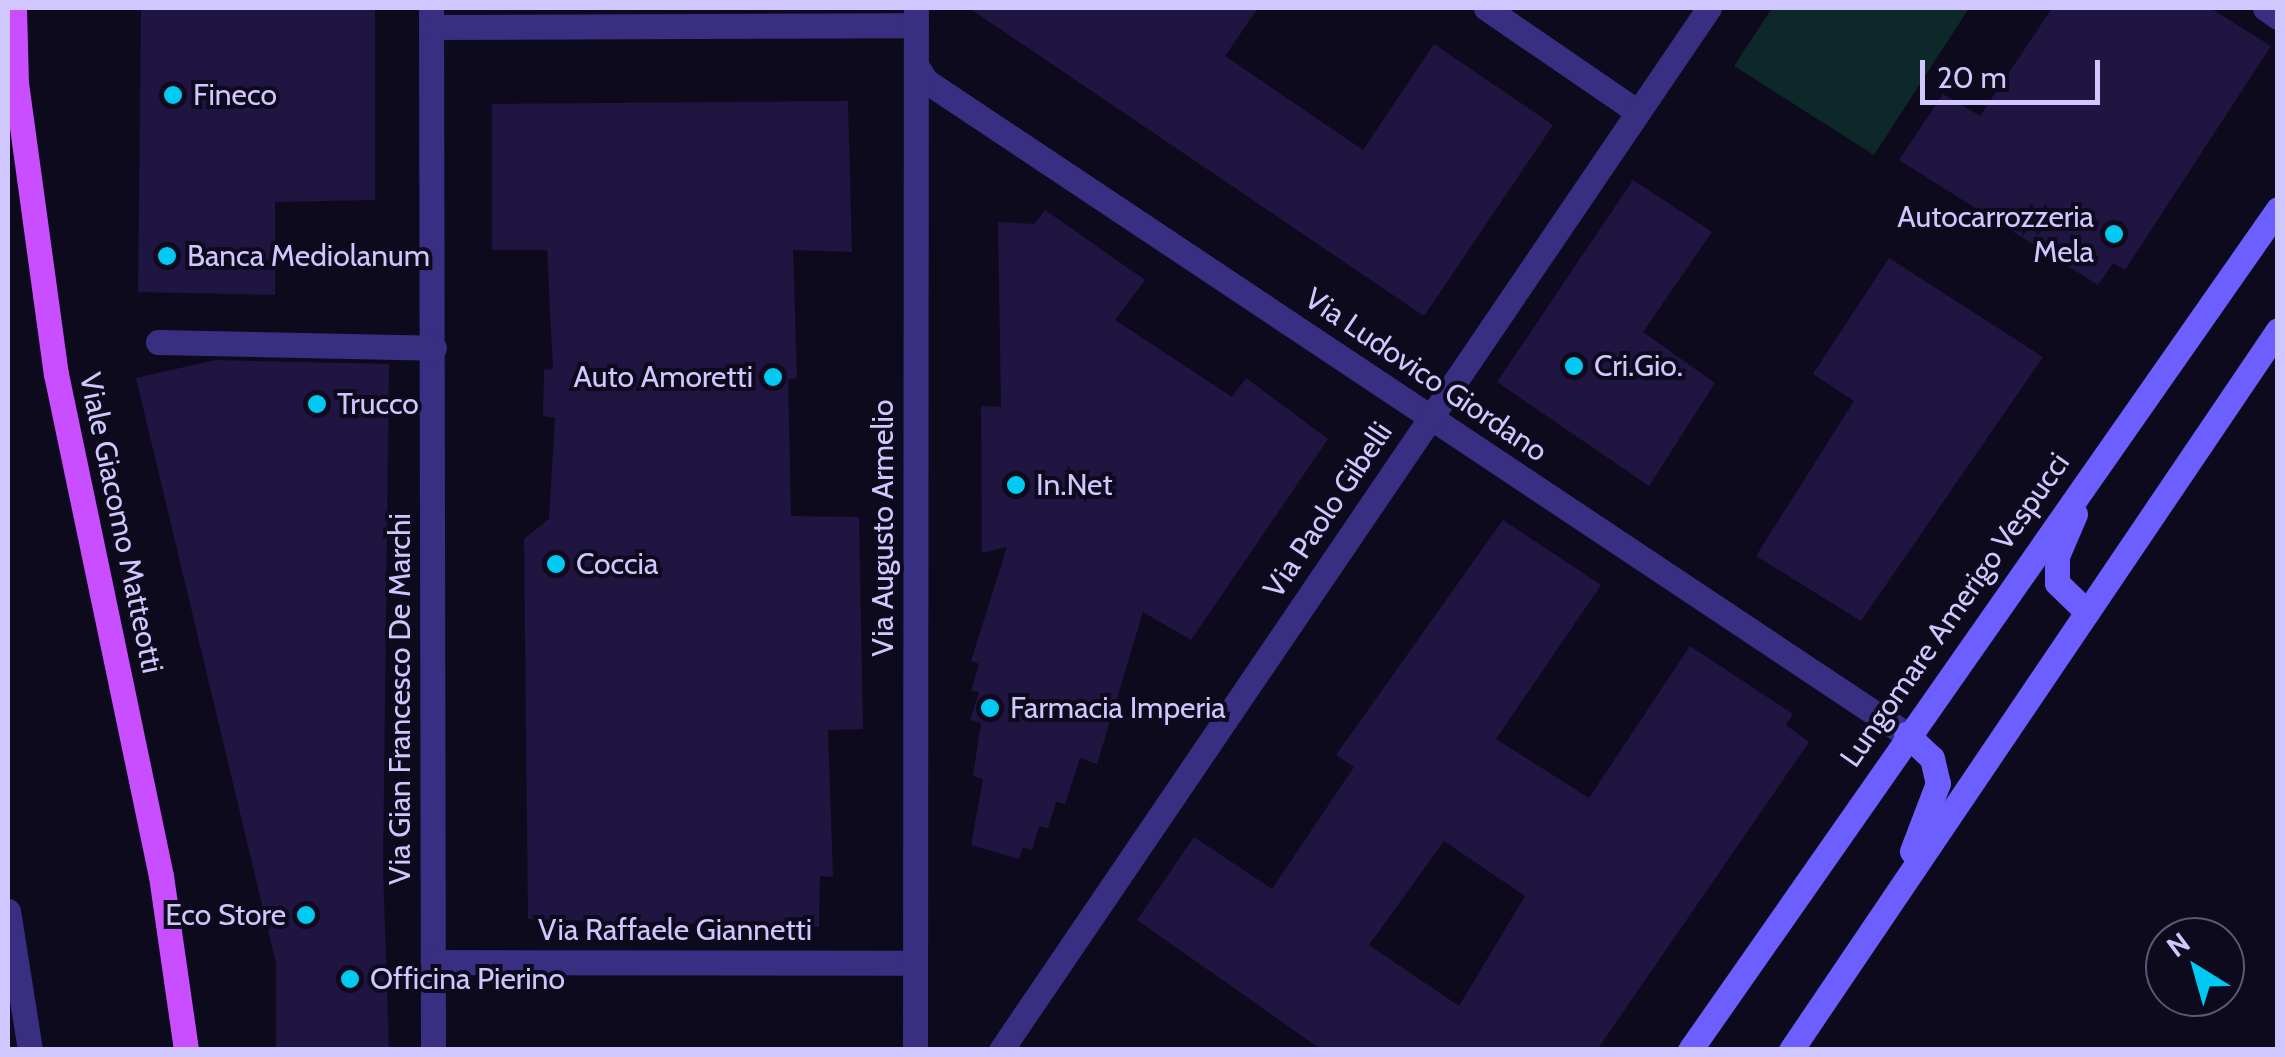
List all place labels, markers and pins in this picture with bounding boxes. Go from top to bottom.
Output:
place label: Fineco [193,77,277,113]
marker: Fineco [162,84,184,106]
place label: Autocarrozzeria Mela [1897,199,2094,270]
marker: Autocarrozzeria Mela [2103,223,2125,245]
place label: Banca Mediolanum [187,238,430,274]
marker: Banca Mediolanum [156,245,178,267]
place label: Cri.Gio. [1594,348,1683,384]
marker: Cri.Gio. [1563,355,1585,377]
place label: Auto Amoretti [574,359,753,395]
marker: Auto Amoretti [762,366,784,388]
place label: Trucco [337,386,419,422]
marker: Trucco [306,393,328,415]
place label: In.Net [1036,467,1113,503]
marker: In.Net [1005,474,1027,496]
place label: Coccia [576,546,658,582]
marker: Coccia [545,553,567,575]
place label: Farmacia Imperia [1010,690,1226,726]
marker: Farmacia Imperia [979,697,1001,719]
place label: Eco Store [165,897,286,933]
marker: Eco Store [295,904,317,926]
place label: Officina Pierino [370,961,565,997]
marker: Officina Pierino [339,968,361,990]

